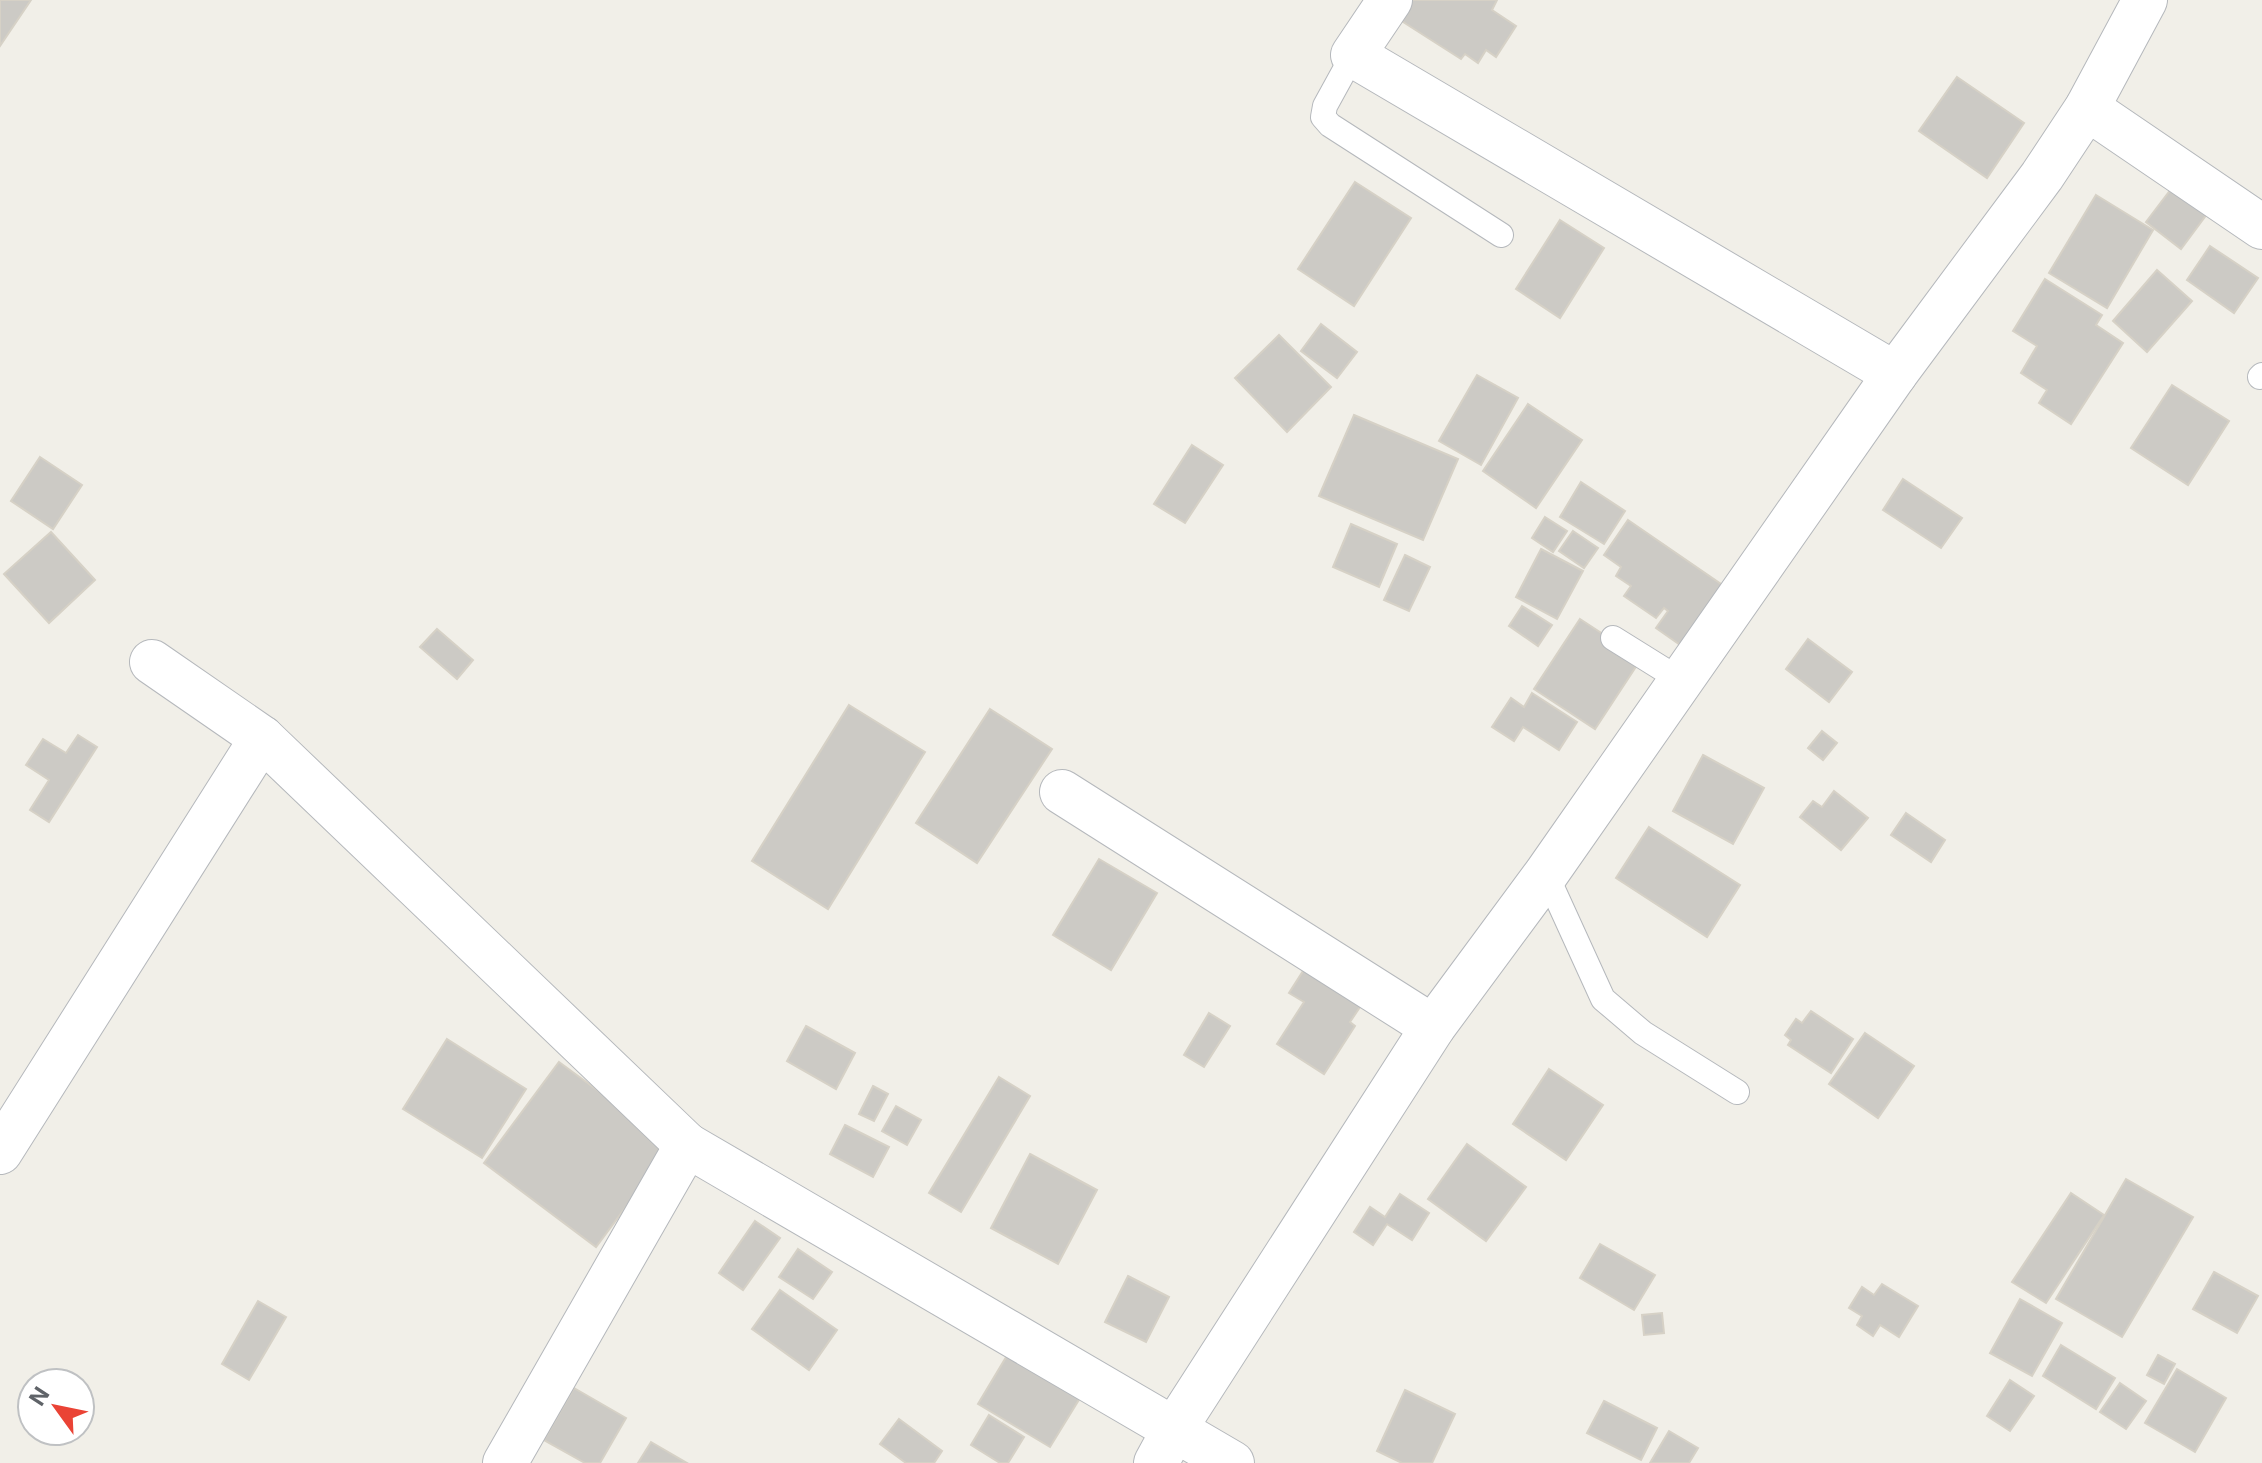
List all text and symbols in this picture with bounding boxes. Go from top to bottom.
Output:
north arrow [16,1367,96,1447]
text: N [24,1382,55,1410]

